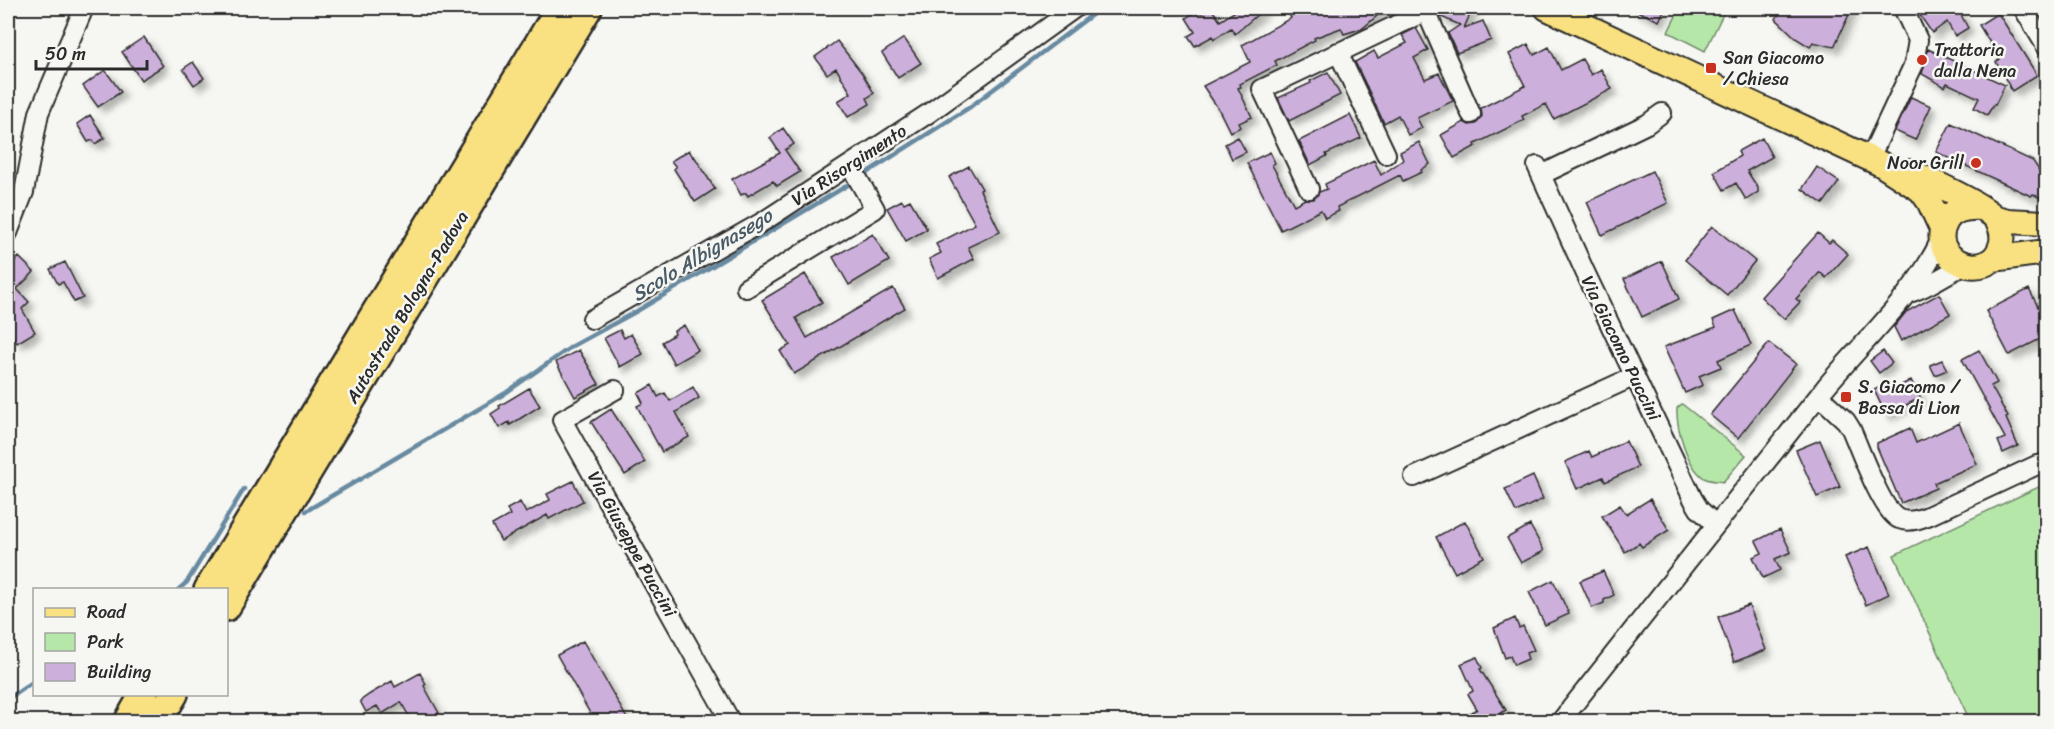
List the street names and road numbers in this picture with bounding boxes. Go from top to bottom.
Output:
street label: Via Risorgimento [785,115,913,215]
street label: Autostrada Bologna-Padova [336,204,477,410]
street label: Via Giacomo Puccini [1572,270,1671,427]
street label: Via Giuseppe Puccini [578,465,686,624]

